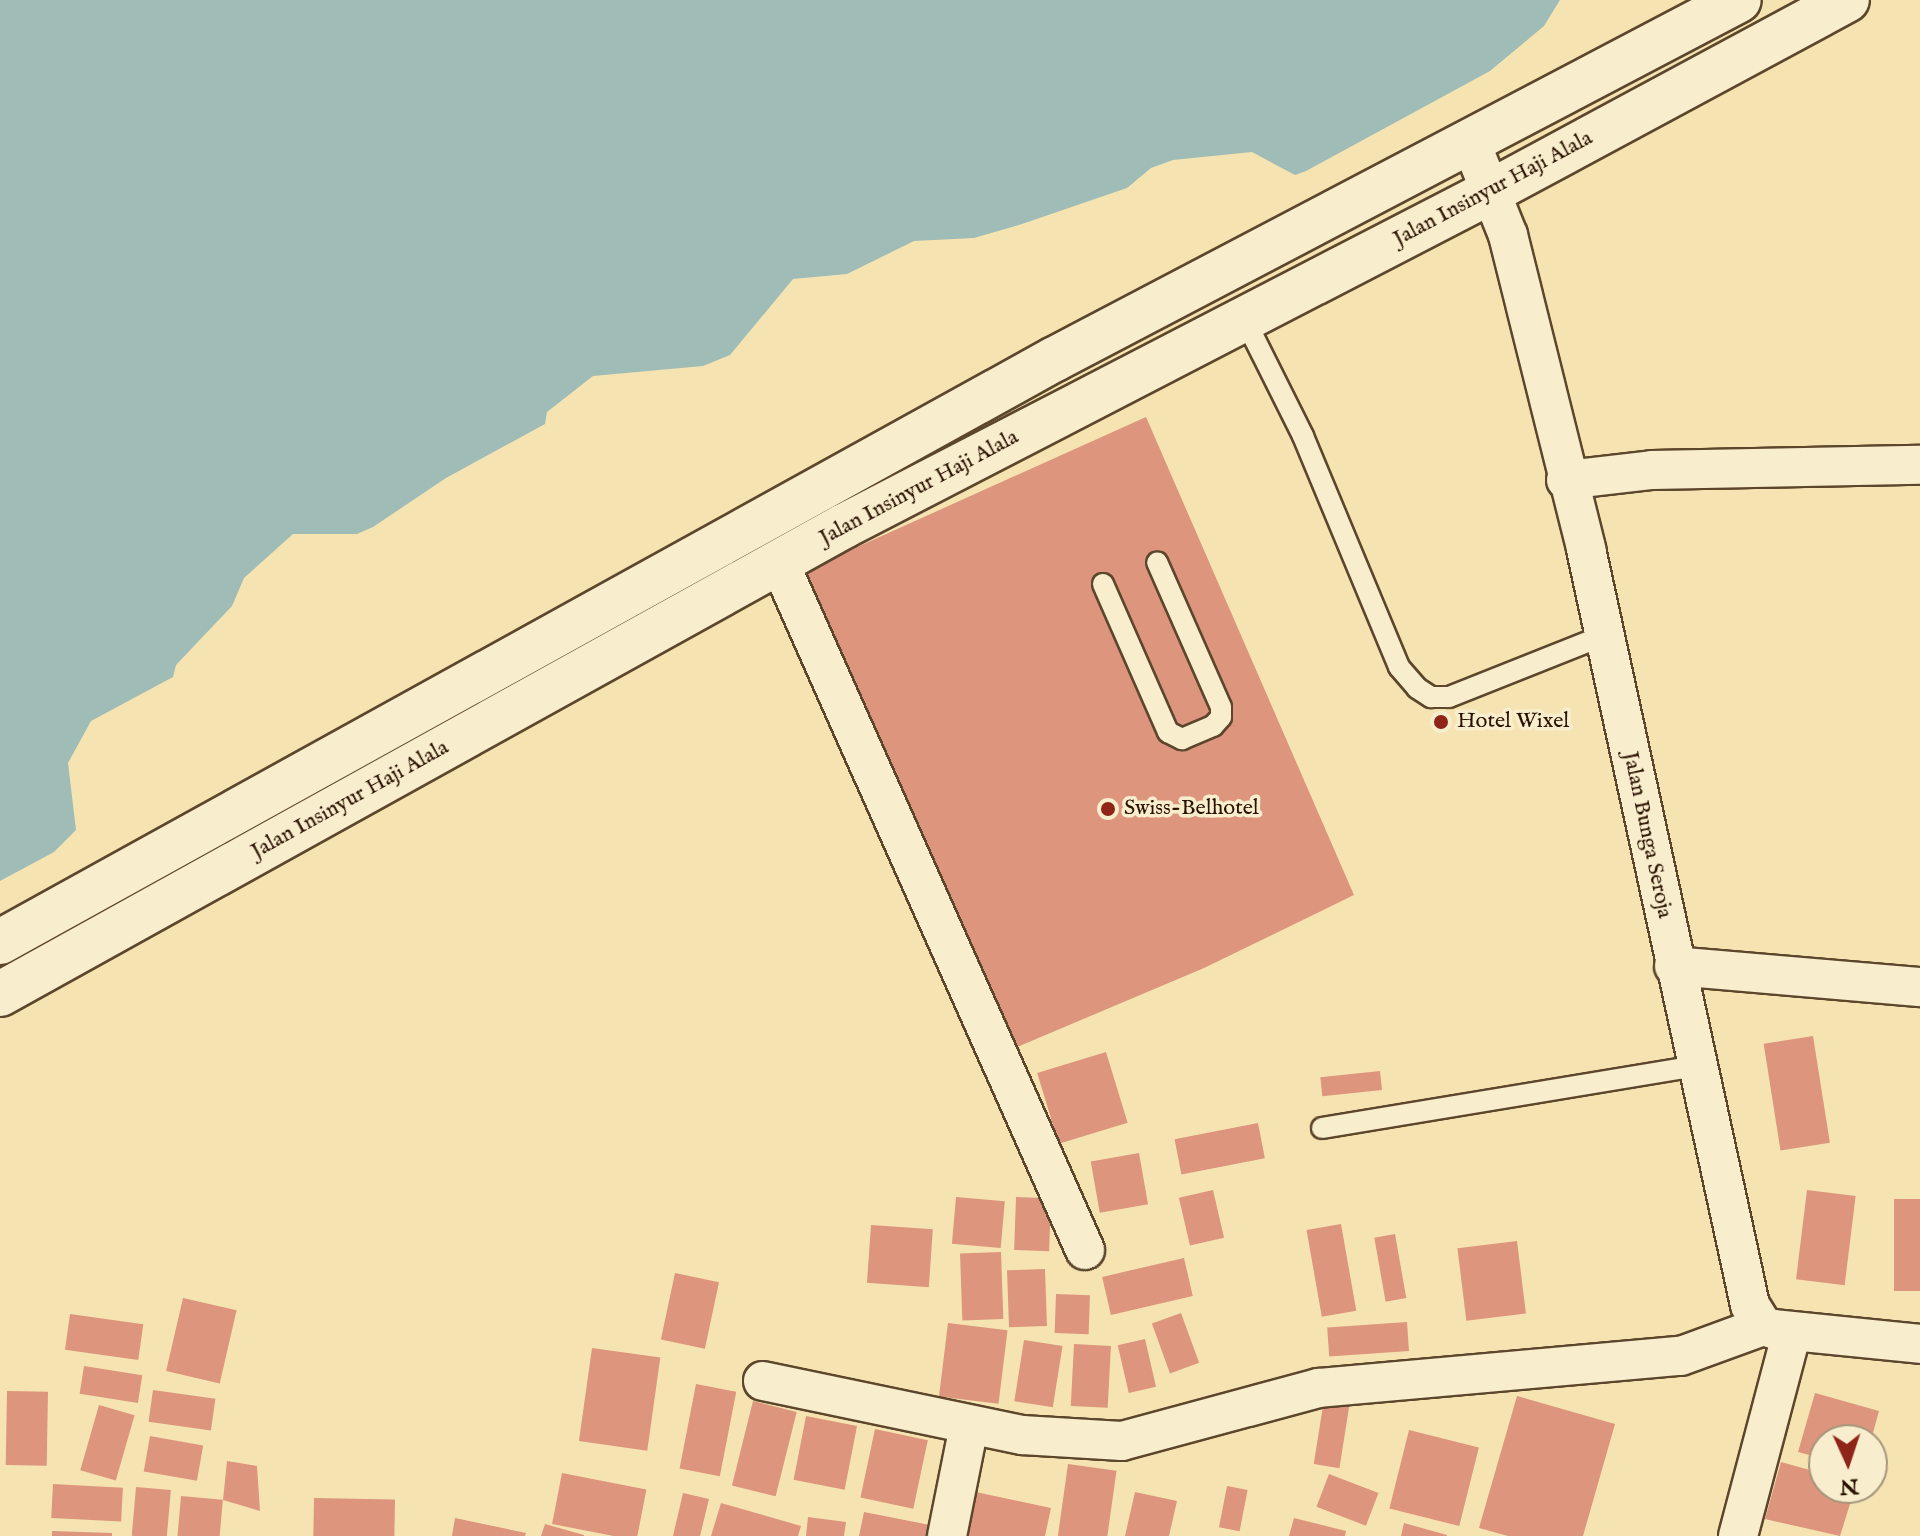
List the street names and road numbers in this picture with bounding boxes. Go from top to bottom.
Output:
street label: Jalan Insinyur Haji Alala [1389,125,1597,253]
street label: Jalan Insinyur Haji Alala [815,424,1023,552]
street label: Jalan Insinyur Haji Alala [247,735,453,865]
street label: Jalan Bunga Seroja [1616,749,1678,921]

